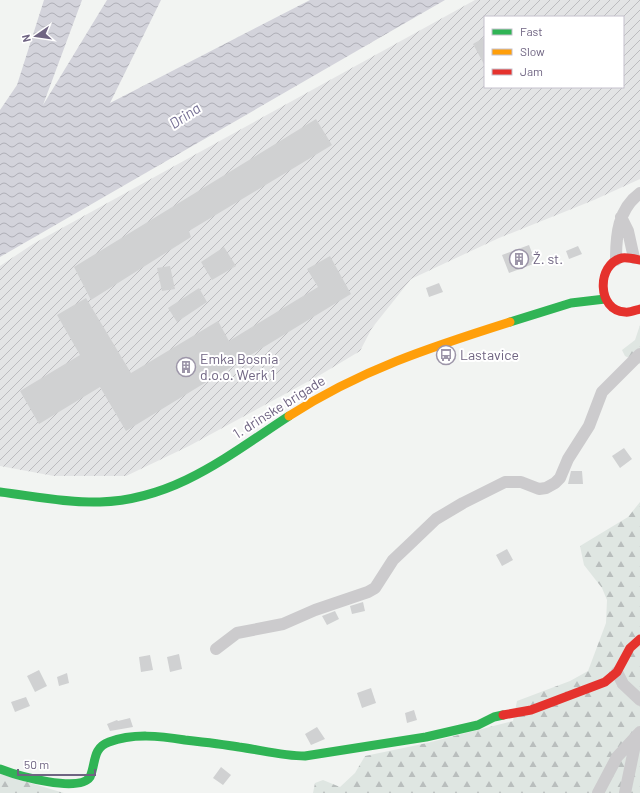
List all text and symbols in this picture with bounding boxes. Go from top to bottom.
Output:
north arrow [16,16,56,56]
legend [484,16,624,88]
text: Fast [520,24,543,38]
text: N [19,33,33,43]
text: Slow [520,44,545,58]
text: Jam [520,64,543,78]
water label: Drina [165,98,204,132]
building icon: Ž. st. [508,248,530,270]
place label: Ž. st. [533,250,563,267]
bus stop icon: Lastavice [435,344,457,366]
place label: Lastavice [460,346,519,363]
place label: Emka Bosnia d.o.o. Werk 1 [200,350,278,383]
building icon: Emka Bosnia d.o.o. Werk 1 [175,356,197,378]
street label: 1. drinske brigade [230,371,328,442]
scale bar [18,751,95,777]
text: 50 m [24,757,49,771]

